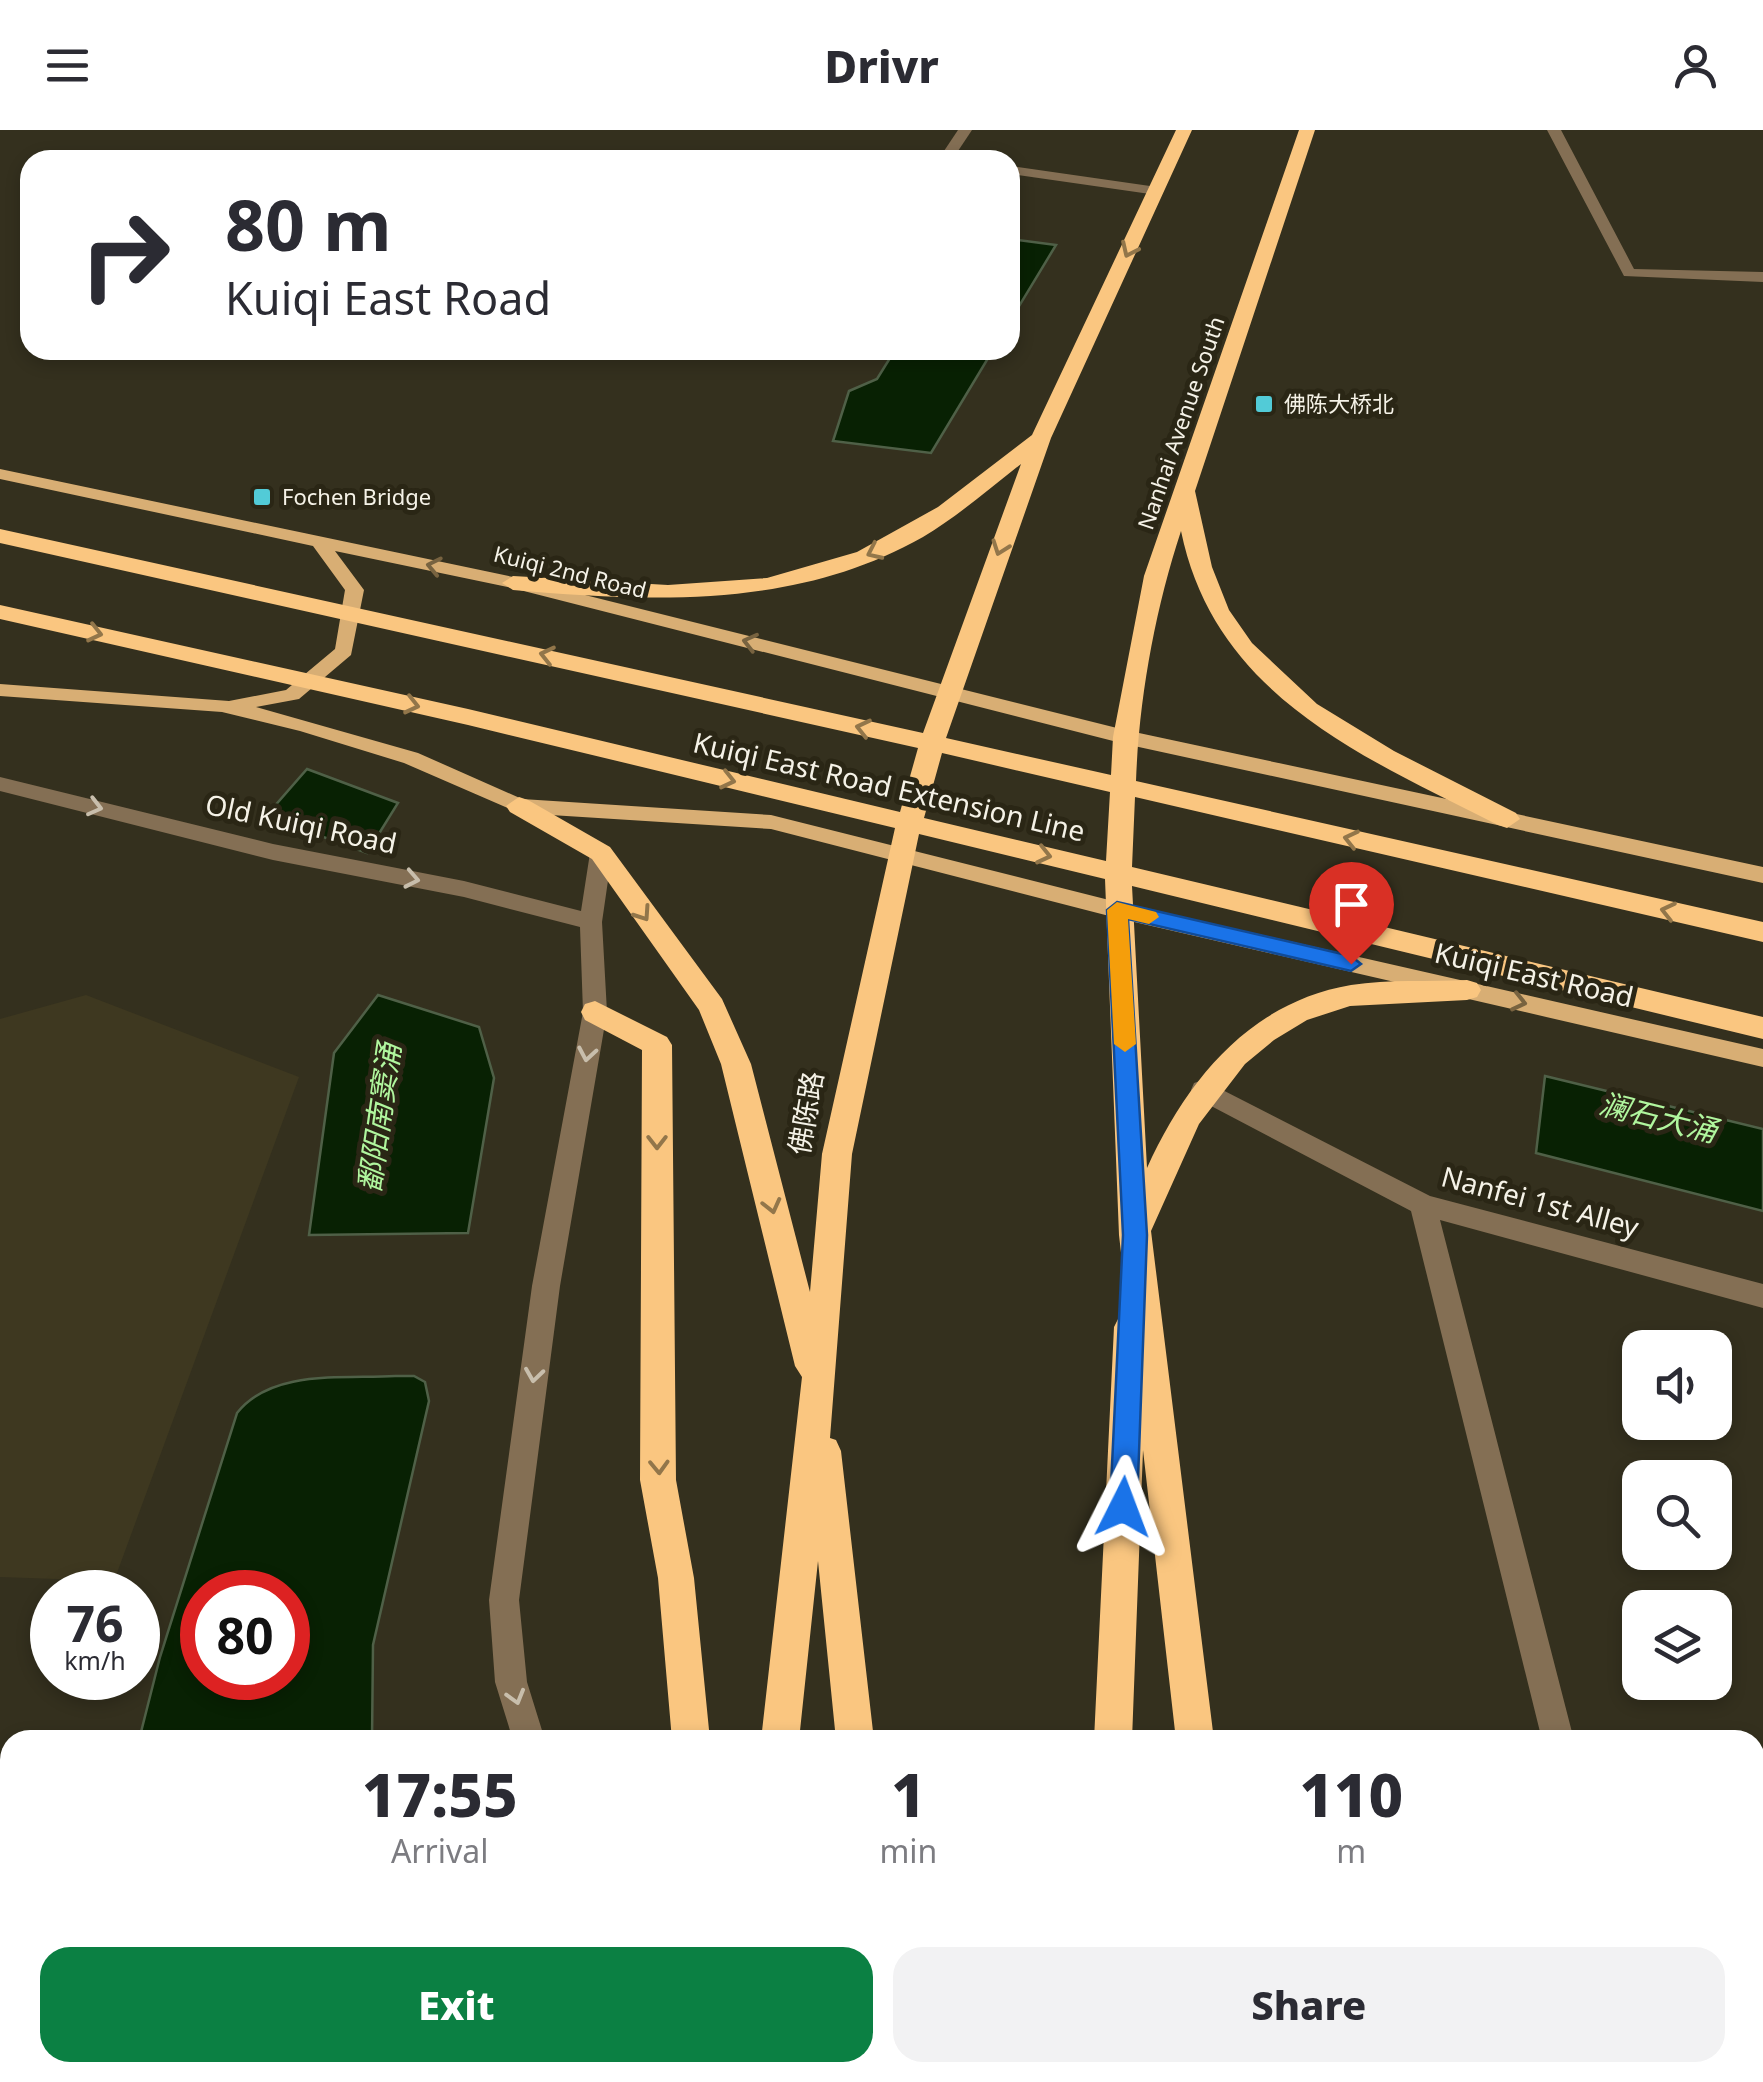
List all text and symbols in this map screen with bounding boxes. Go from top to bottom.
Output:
text: Drivr [824,35,939,96]
icon: menu [40,38,95,93]
icon: person [1668,38,1723,93]
text: 80 m [225,176,392,272]
icon: right [60,190,190,320]
one-way arrow [1121,240,1141,258]
text: Kuiqi East Road [225,267,551,328]
street label: Nanhai Avenue South [1129,312,1231,533]
place label: 佛陈大桥北 [1284,388,1394,418]
marker: 佛陈大桥北 [1253,393,1275,415]
place label: Fochen Bridge [282,481,431,511]
marker: Fochen Bridge [251,486,273,508]
street label: Kuiqi 2nd Road [491,538,650,604]
one-way arrow [991,539,1012,556]
one-way arrow [867,540,885,560]
one-way arrow [426,557,443,578]
one-way arrow [86,622,103,643]
one-way arrow [742,633,759,654]
one-way arrow [539,646,556,667]
one-way arrow [403,693,420,714]
one-way arrow [855,719,872,740]
street label: Kuiqi East Road Extension Line [690,722,1089,850]
one-way arrow [719,768,736,789]
street label: Old Kuiqi Road [202,784,400,862]
one-way arrow [86,796,103,817]
one-way arrow [1343,830,1360,851]
one-way arrow [1035,843,1052,864]
pin [1309,862,1394,965]
one-way arrow [403,868,420,889]
icon: arrive [1324,877,1379,932]
one-way arrow [1660,902,1677,923]
one-way arrow [630,903,649,921]
street label: Kuiqi East Road [1431,933,1637,1015]
one-way arrow [1510,990,1527,1011]
water label: 鄱阳南窦涌 [348,1038,410,1195]
one-way arrow [577,1046,598,1062]
street label: 佛陈路 [779,1068,831,1157]
water label: 澜石大涌 [1595,1082,1724,1152]
one-way arrow [646,1136,668,1151]
street label: Nanfei 1st Alley [1437,1156,1644,1246]
one-way arrow [760,1197,781,1214]
map controls [1622,1330,1732,1700]
button: sound [1622,1330,1732,1440]
one-way arrow [525,1367,546,1383]
position arrow [1071,1455,1175,1559]
one-way arrow [648,1460,669,1476]
button: search [1622,1460,1732,1570]
speed limit sign: 80 [180,1570,310,1700]
text: 76 [66,1589,124,1657]
button: layers [1622,1590,1732,1700]
text: km/h [64,1643,126,1677]
one-way arrow [504,1688,525,1705]
text: 17:55 [362,1753,518,1835]
text: 1 [891,1753,926,1835]
text: 110 [1299,1753,1403,1835]
text: Arrival [391,1829,489,1872]
text: min [879,1829,937,1872]
text: m [1336,1829,1366,1872]
button: Exit [40,1947,873,2062]
button: Share [893,1947,1725,2062]

